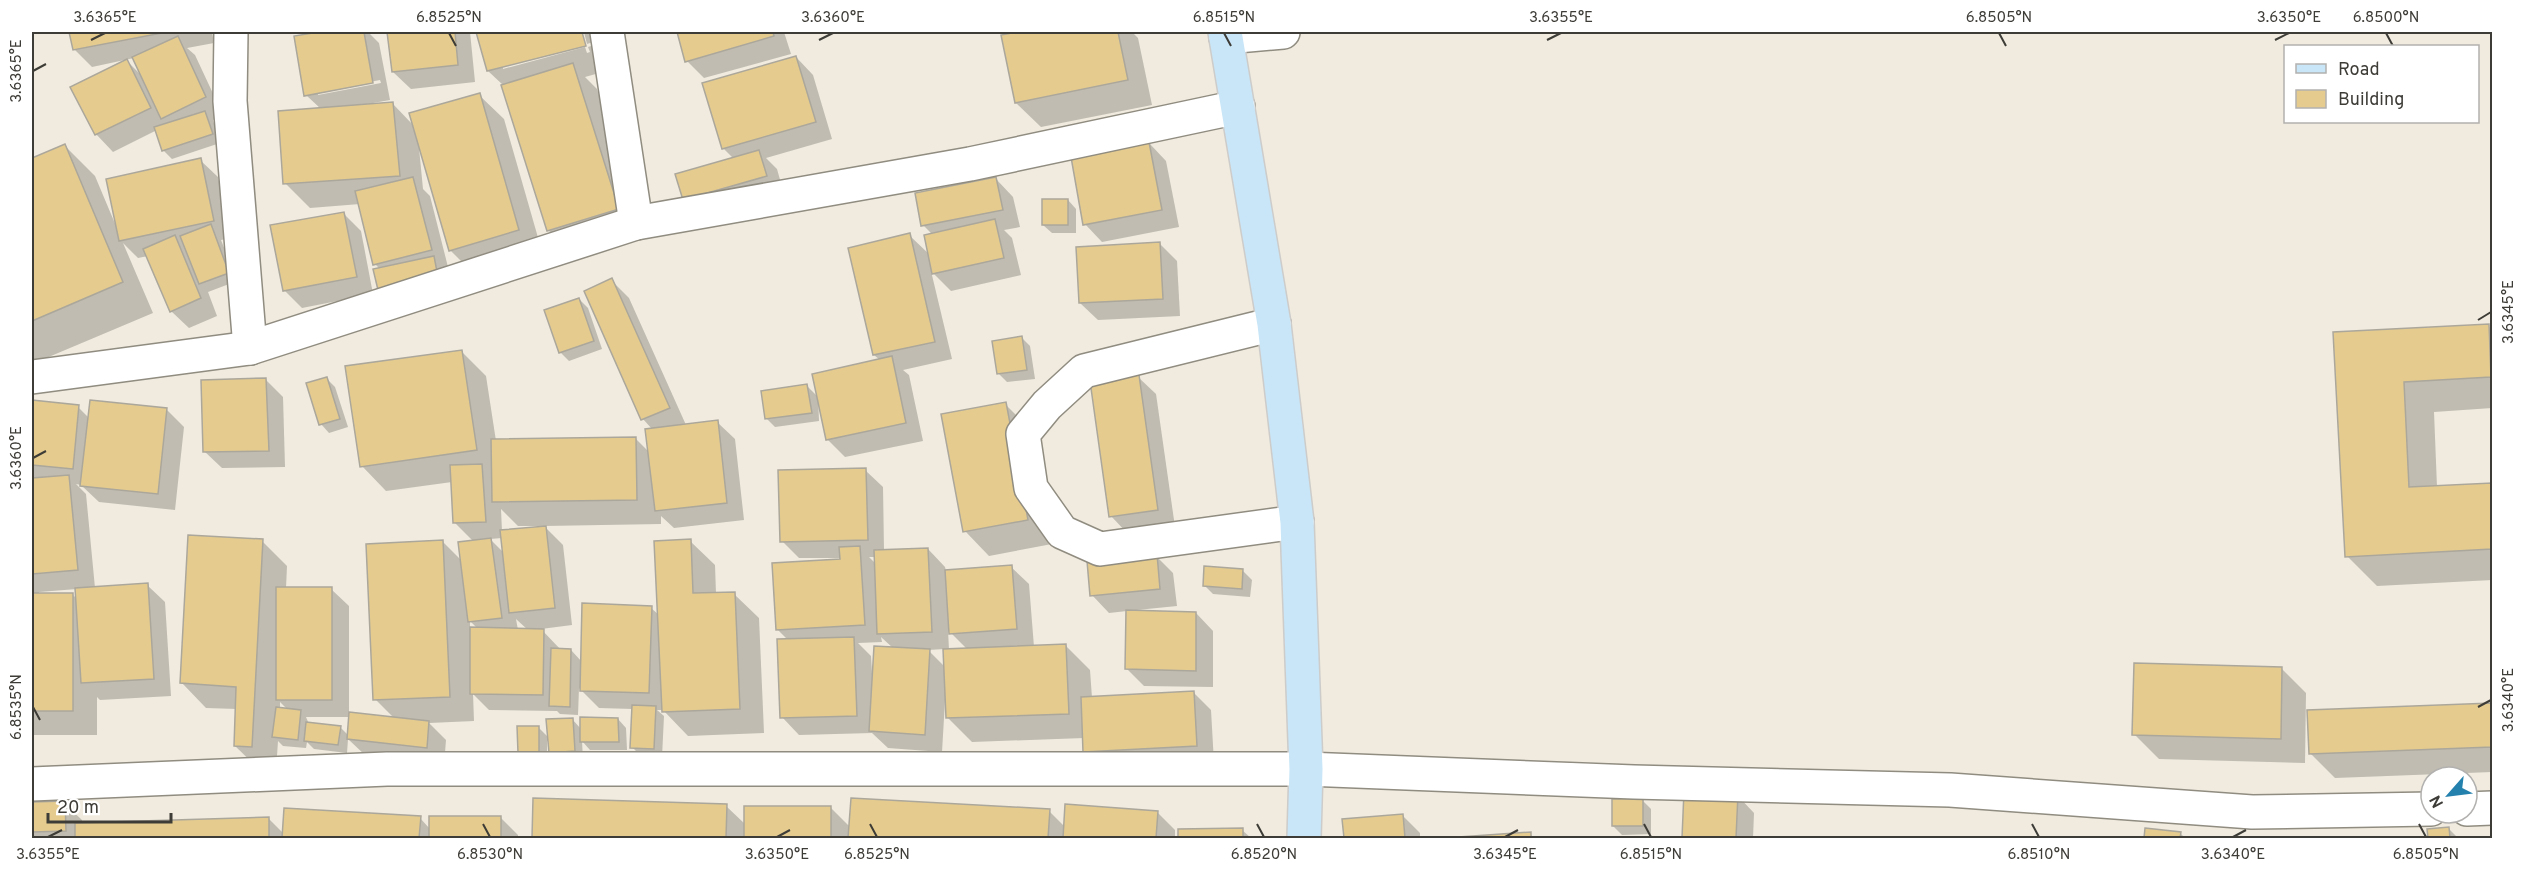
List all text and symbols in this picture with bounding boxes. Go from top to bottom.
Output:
text: 3.6365°E [73,9,137,28]
text: 6.8525°N [416,9,482,28]
text: 3.6360°E [801,9,865,28]
text: 6.8515°N [1193,9,1255,28]
text: 3.6355°E [1529,9,1593,28]
text: 6.8505°N [1966,9,2032,28]
text: 3.6350°E [2257,9,2321,28]
text: 6.8500°N [2353,9,2419,28]
text: 3.6365°E [8,39,27,103]
legend [2284,45,2479,123]
text: Road [2338,59,2380,82]
text: Building [2338,89,2404,112]
text: 3.6345°E [2500,280,2519,344]
text: 3.6360°E [8,426,27,490]
text: 3.6340°E [2500,668,2519,732]
text: 6.8535°N [8,674,27,740]
north arrow [2419,765,2479,825]
scale bar [48,786,171,824]
text: N [2426,791,2449,811]
text: 20 m [57,797,99,820]
text: 3.6355°E [16,846,80,865]
text: 6.8530°N [457,846,523,865]
text: 3.6350°E [745,846,809,865]
text: 6.8525°N [844,846,910,865]
text: 6.8520°N [1231,846,1297,865]
text: 3.6345°E [1473,846,1537,865]
text: 6.8515°N [1620,846,1682,865]
text: 6.8510°N [2008,846,2070,865]
text: 3.6340°E [2201,846,2265,865]
text: 6.8505°N [2393,846,2459,865]

